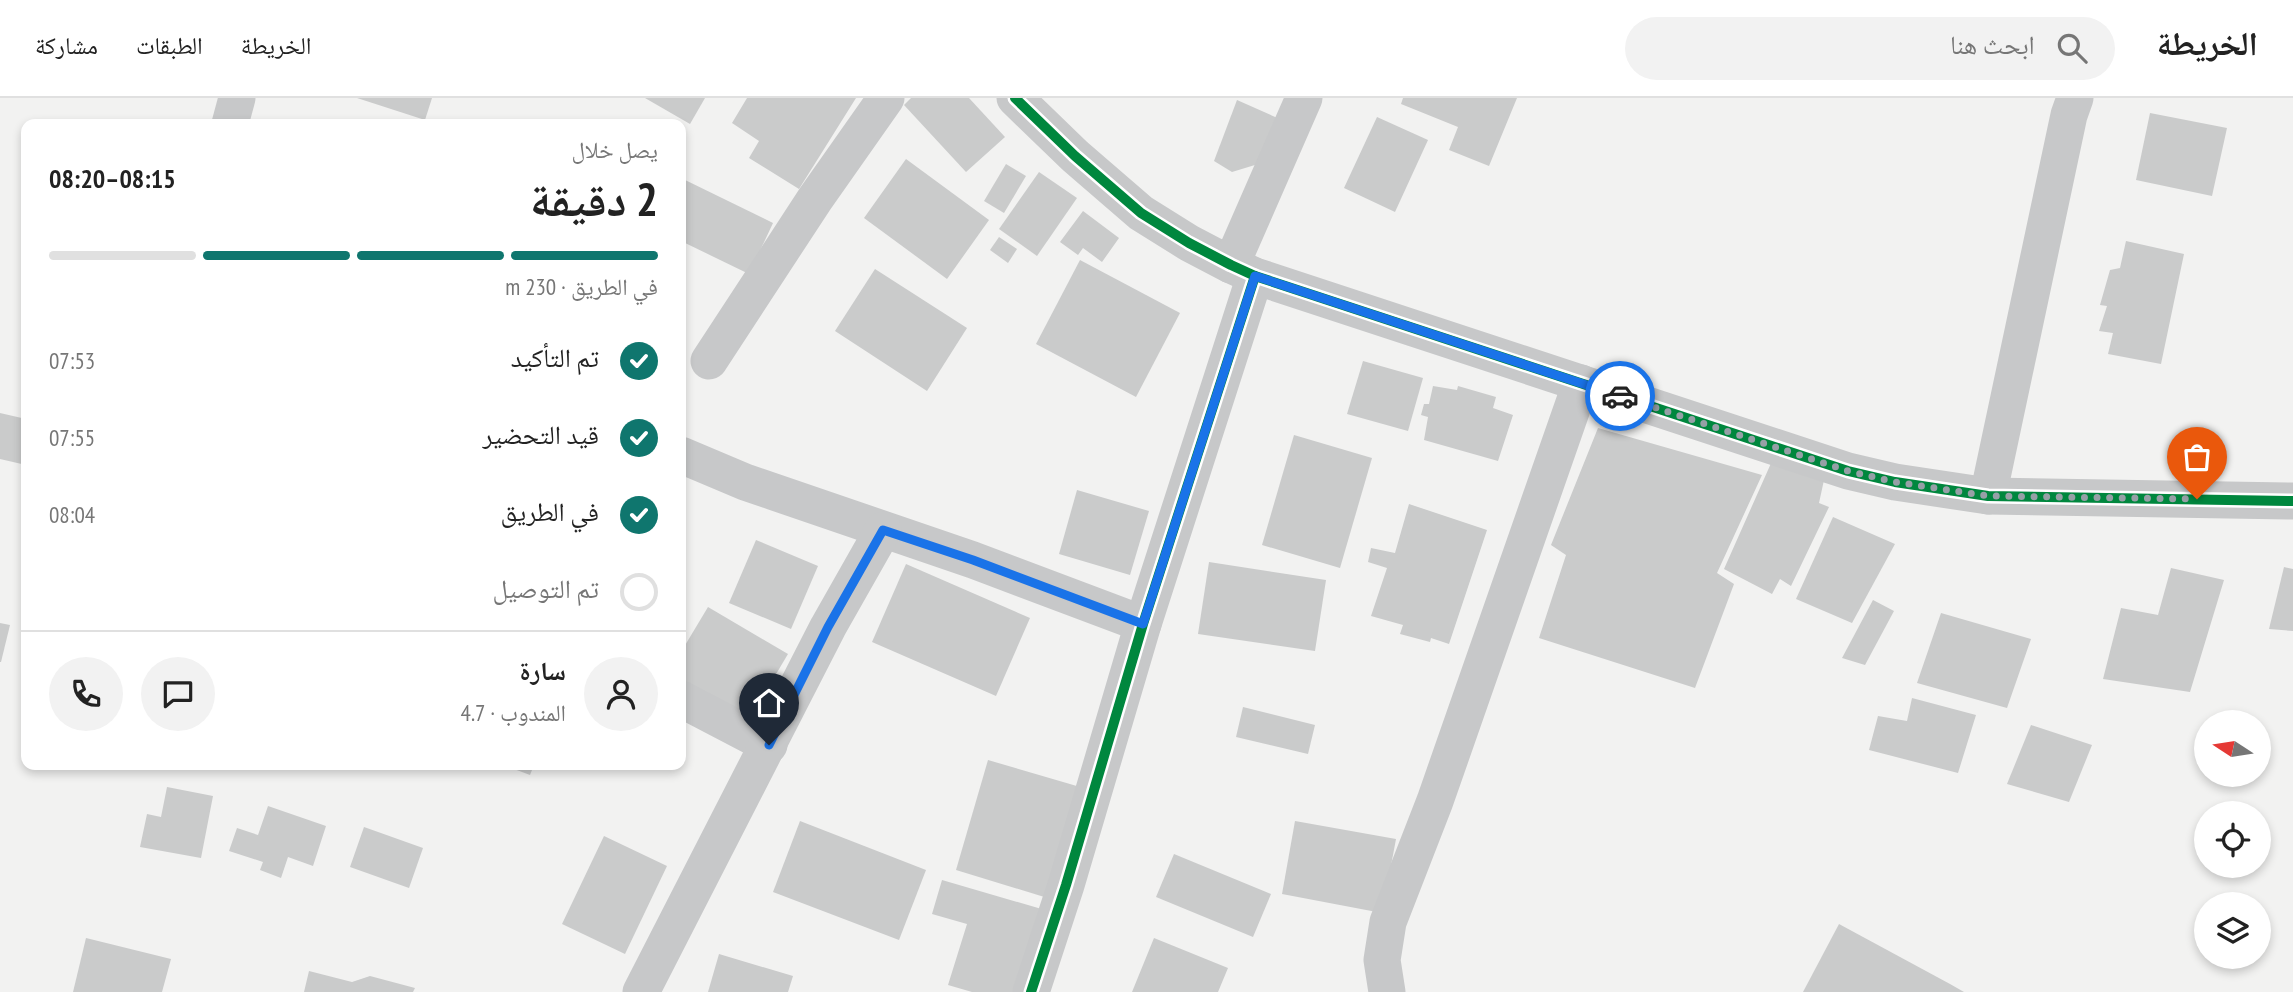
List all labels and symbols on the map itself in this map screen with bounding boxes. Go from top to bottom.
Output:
courier [1585,361,1655,431]
pin [2167,427,2227,499]
pin [739,673,799,745]
north arrow [2194,710,2272,788]

